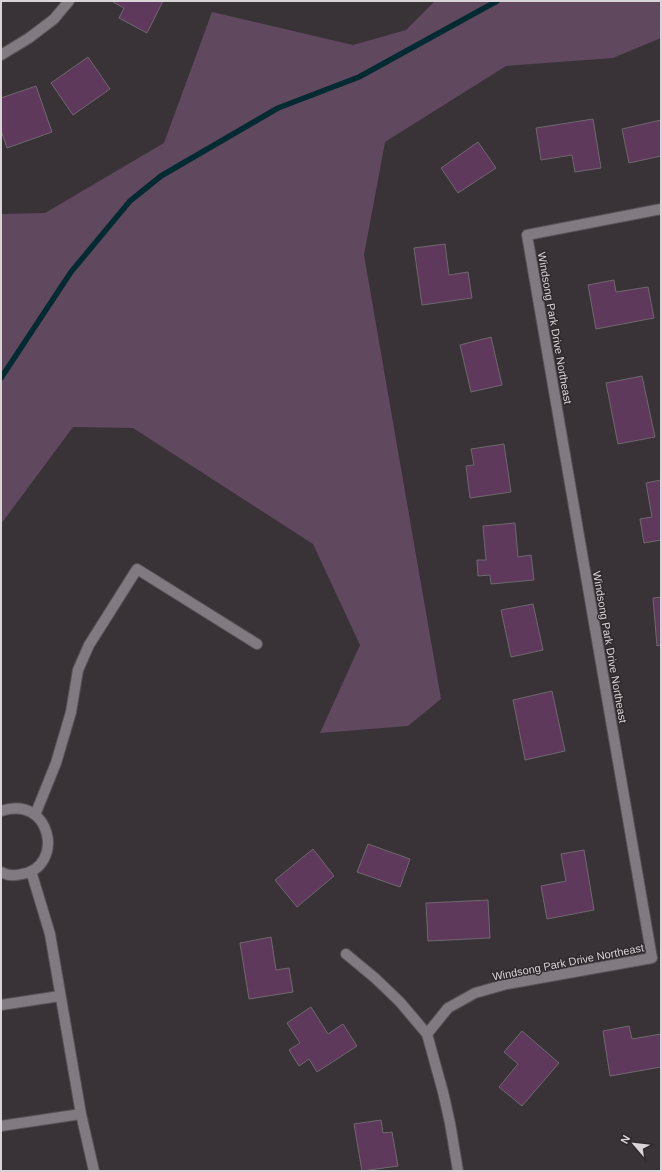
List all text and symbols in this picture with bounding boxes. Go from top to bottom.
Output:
street label: Windsong Park Drive Northeast [536,251,574,405]
street label: Windsong Park Drive Northeast [591,570,629,724]
street label: Windsong Park Drive Northeast [491,941,645,983]
north arrow [614,1124,654,1164]
text: N [618,1133,632,1146]

